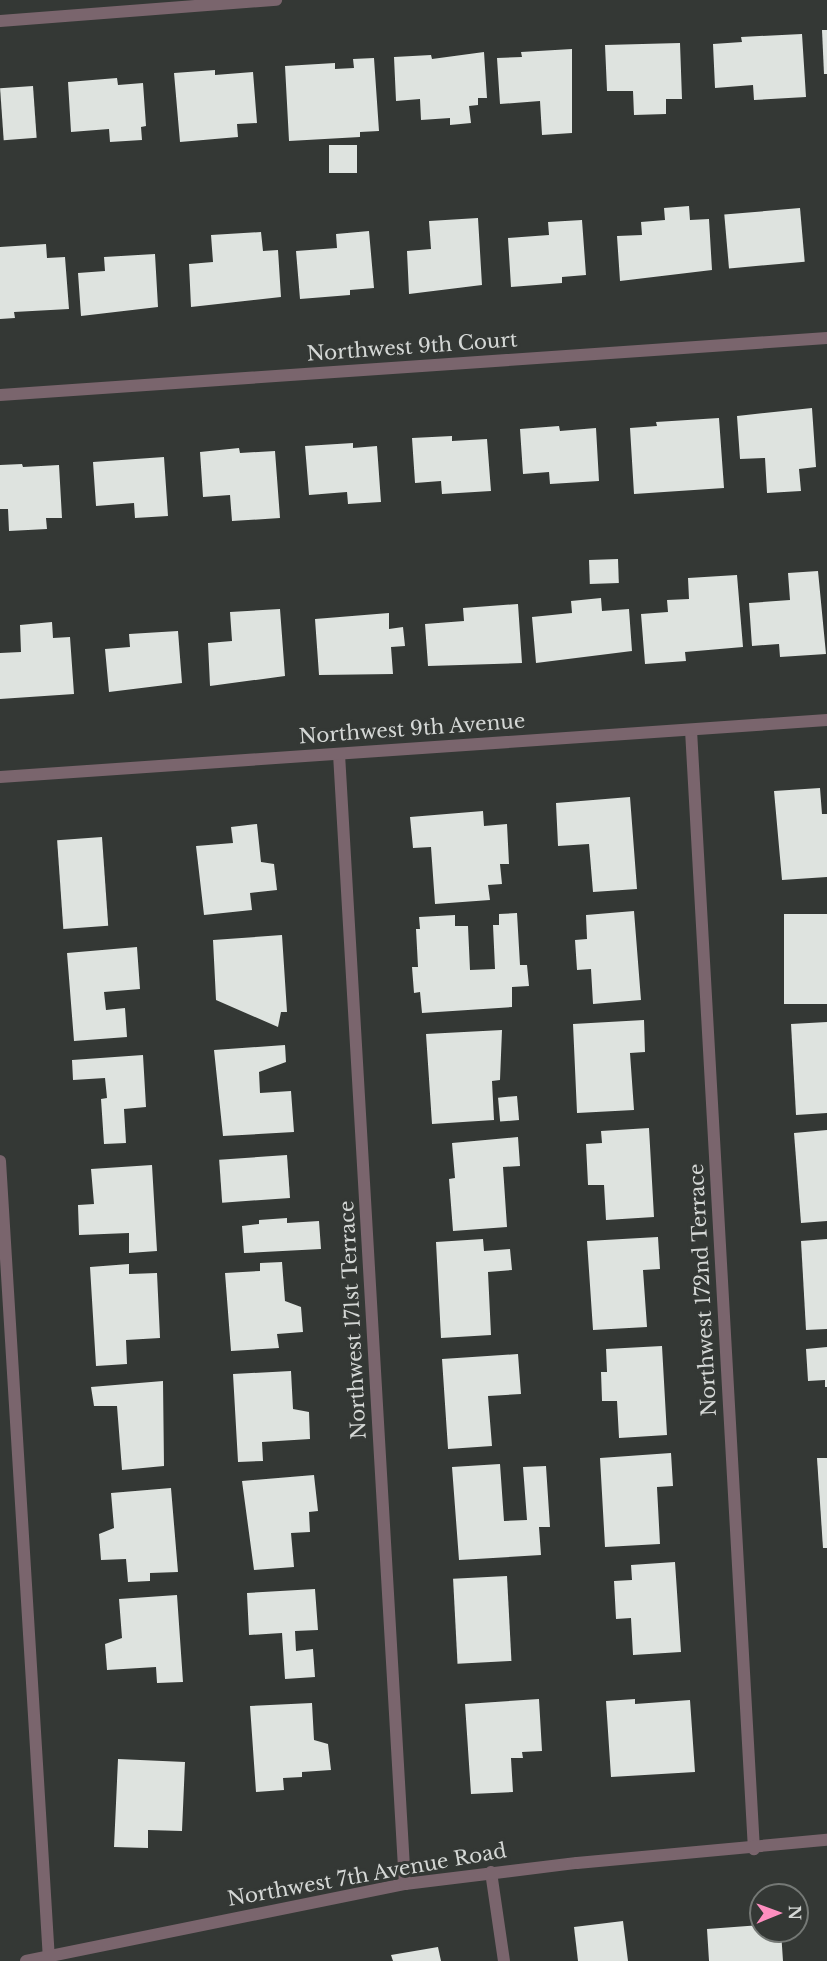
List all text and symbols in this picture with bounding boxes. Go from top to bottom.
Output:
street label: Northwest 9th Court [306,328,518,366]
street label: Northwest 9th Avenue [298,709,526,749]
street label: Northwest 172nd Terrace [684,1163,722,1417]
street label: Northwest 171st Terrace [335,1200,371,1440]
street label: Northwest 7th Avenue Road [225,1839,509,1911]
north arrow [749,1883,809,1943]
text: N [785,1905,805,1920]

